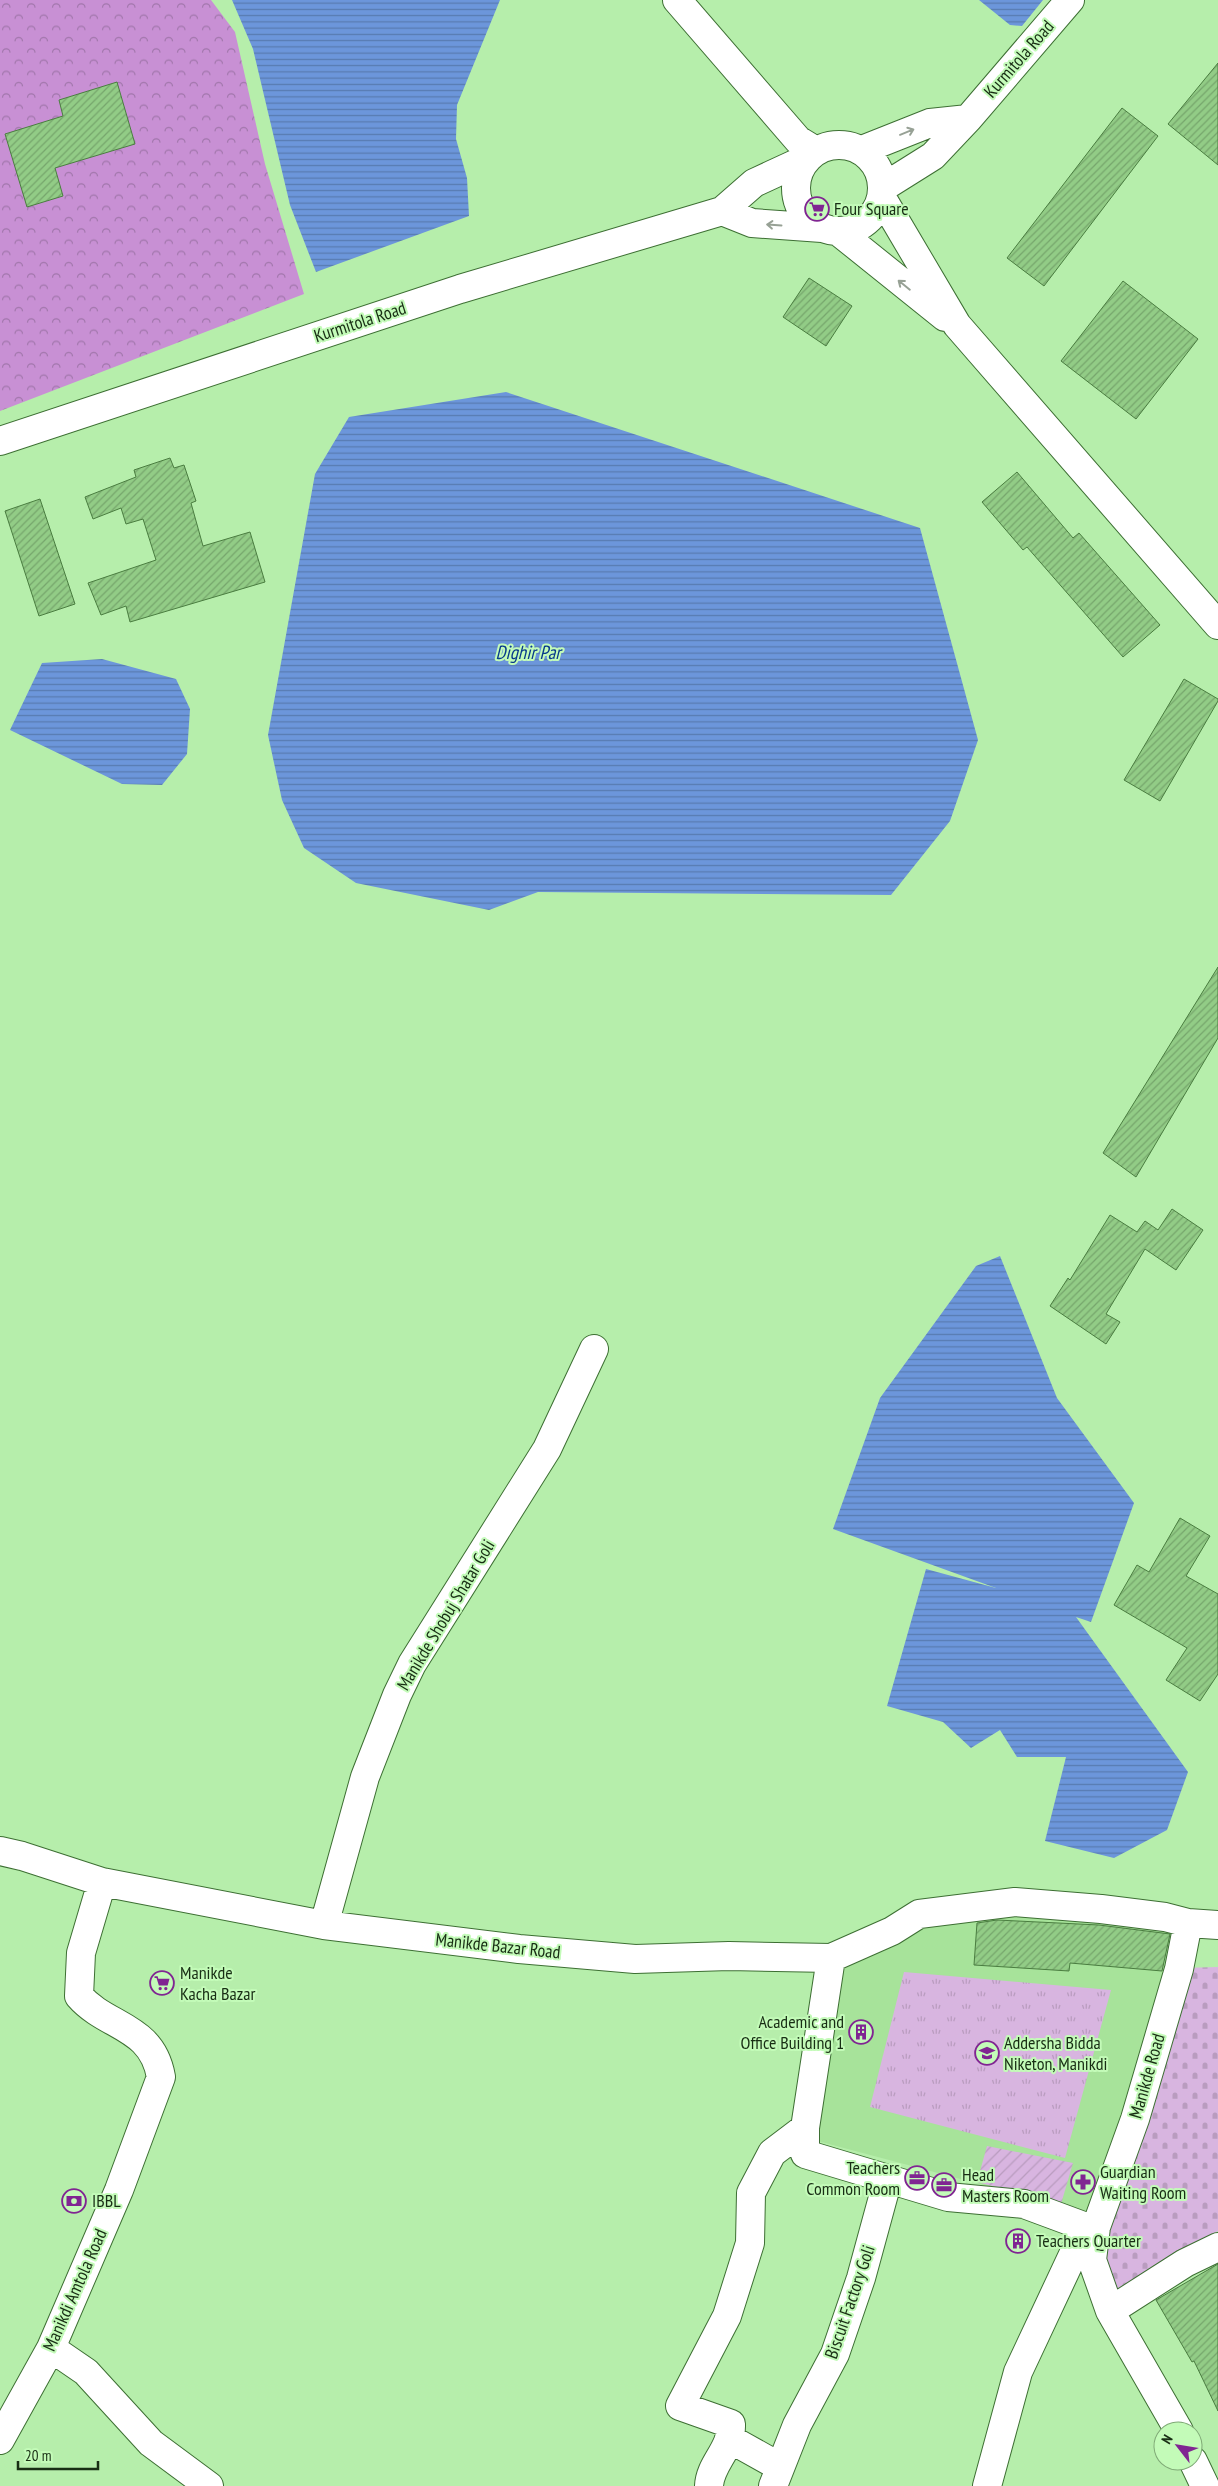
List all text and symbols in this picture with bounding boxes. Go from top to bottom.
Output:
street label: Kurmitola Road [979,15,1059,102]
one-way arrow [899,127,914,137]
supermarket icon: Four Square [804,196,830,222]
place label: Four Square [834,197,909,220]
one-way arrow [766,220,782,229]
one-way arrow [898,280,911,291]
street label: Kurmitola Road [311,296,409,347]
water label: Dighir Par [496,640,563,664]
street label: Manikde Shobuj Shatar Goli [392,1535,500,1694]
street label: Manikde Bazar Road [435,1928,562,1963]
place label: Manikde Kacha Bazar [180,1961,255,2005]
supermarket icon: Manikde Kacha Bazar [149,1970,175,1996]
place label: Academic and Office Building 1 [741,2010,844,2054]
building icon: Academic and Office Building 1 [848,2019,874,2045]
place label: Addersha Bidda Niketon, Manikdi [1004,2031,1107,2075]
street label: Manikde Road [1123,2031,1170,2121]
school or university icon: Addersha Bidda Niketon, Manikdi [974,2040,1000,2066]
place label: Teachers Common Room [806,2156,900,2200]
place label: Guardian Waiting Room [1100,2160,1186,2204]
place label: Head Masters Room [962,2163,1049,2207]
office icon: Teachers Common Room [904,2165,930,2191]
pharmacy icon: Guardian Waiting Room [1070,2169,1096,2195]
office icon: Head Masters Room [931,2172,957,2198]
bank icon: IBBL [61,2188,87,2214]
place label: IBBL [92,2189,121,2212]
street label: Manikdi Amtola Road [37,2225,112,2354]
building icon: Teachers Quarter [1005,2228,1031,2254]
place label: Teachers Quarter [1036,2229,1141,2252]
street label: Biscuit Factory Goli [819,2242,880,2362]
north arrow [1153,2421,1203,2471]
text: N [1157,2431,1177,2447]
scale bar [18,2438,98,2470]
text: 20 m [25,2446,51,2465]

